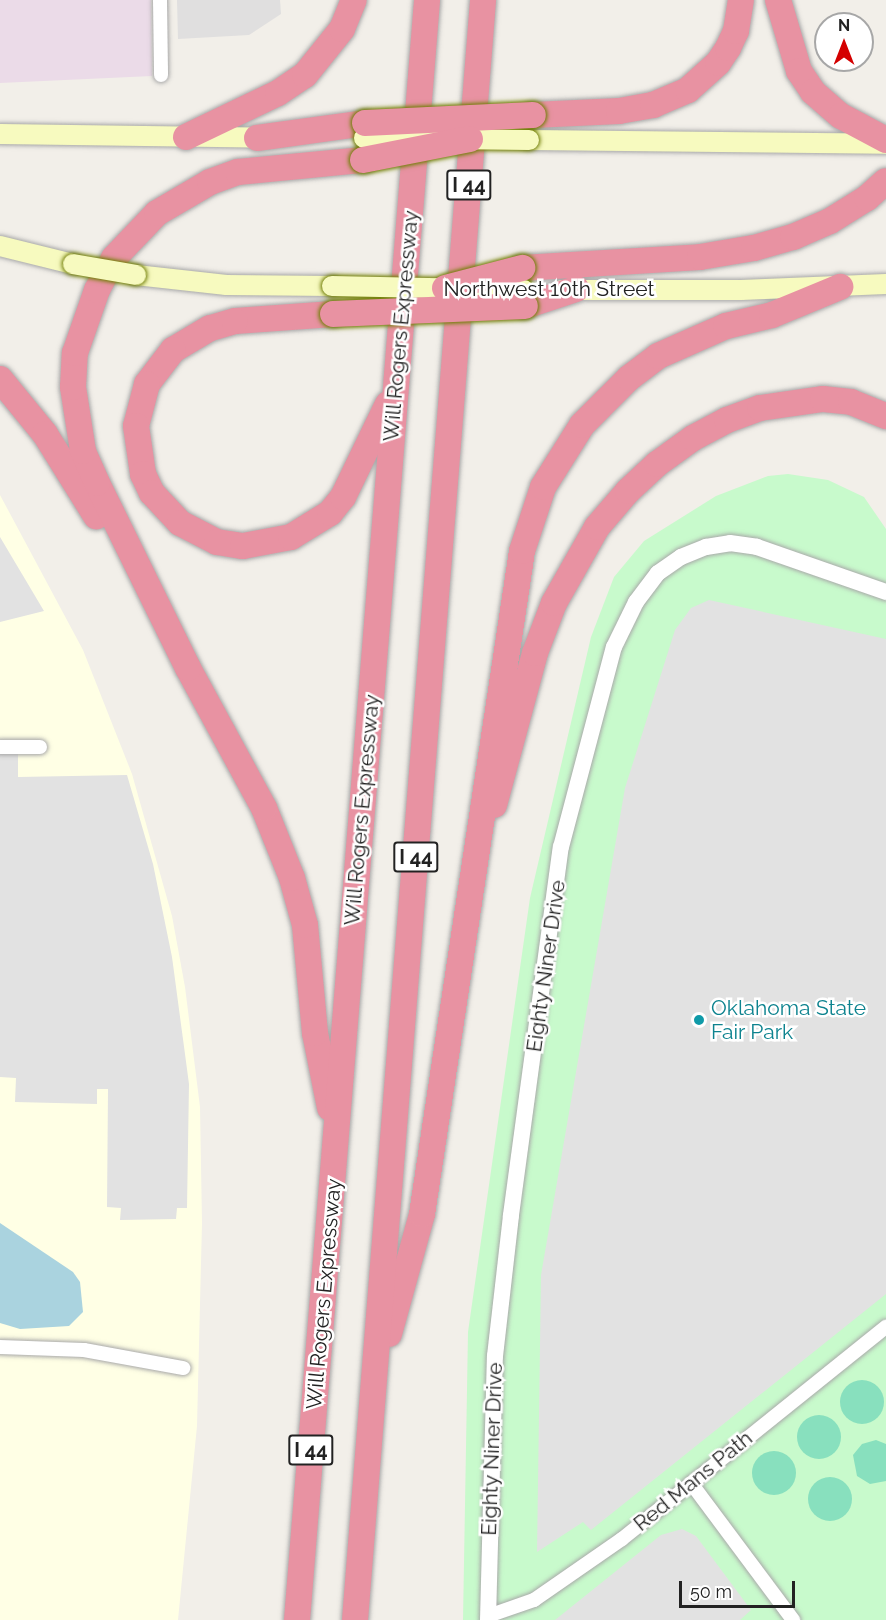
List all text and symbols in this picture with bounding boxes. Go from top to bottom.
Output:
north arrow [814,12,874,72]
text: N [838,16,850,35]
road number: I 44 [445,168,493,202]
street label: Will Rogers Expressway [378,209,424,443]
street label: Northwest 10th Street [443,276,655,302]
street label: Will Rogers Expressway [339,693,385,927]
road number: I 44 [392,840,440,874]
street label: Eighty Niner Drive [521,878,571,1054]
place label: Oklahoma State Fair Park [711,995,866,1045]
marker: Oklahoma State Fair Park [692,1013,706,1027]
street label: Will Rogers Expressway [301,1177,347,1411]
street label: Eighty Niner Drive [476,1361,508,1537]
street label: Red Mans Path [629,1426,757,1536]
road number: I 44 [287,1433,335,1467]
scale bar [682,1569,798,1607]
text: 50 m [690,1581,732,1602]

